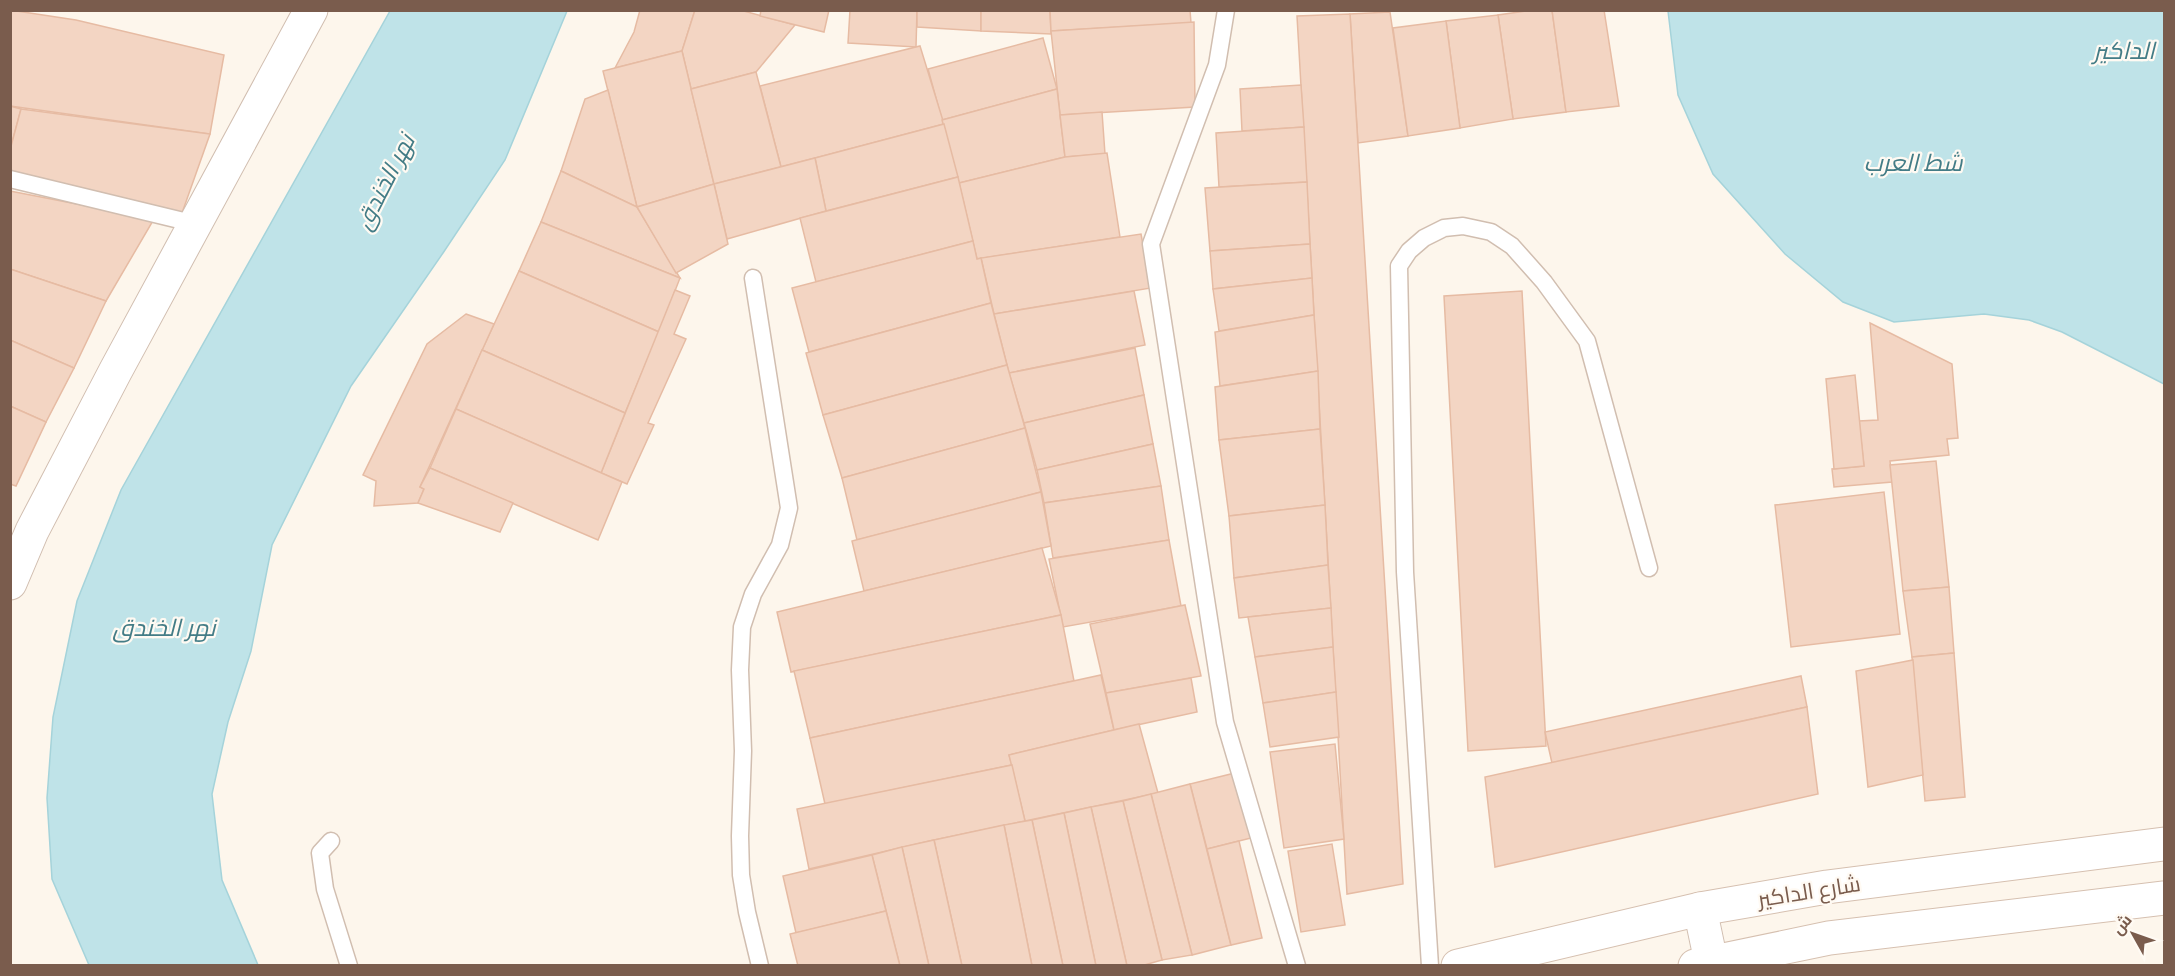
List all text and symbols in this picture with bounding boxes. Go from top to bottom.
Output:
water label: الداكير [2090,32,2157,68]
water label: نهر الخندق [345,125,425,236]
water label: شط العرب [1864,144,1964,180]
water label: نهر الخندق [113,609,218,645]
street label: شارع الداكير [1753,866,1863,916]
north arrow [2103,904,2163,964]
text: ش [2106,909,2137,940]

